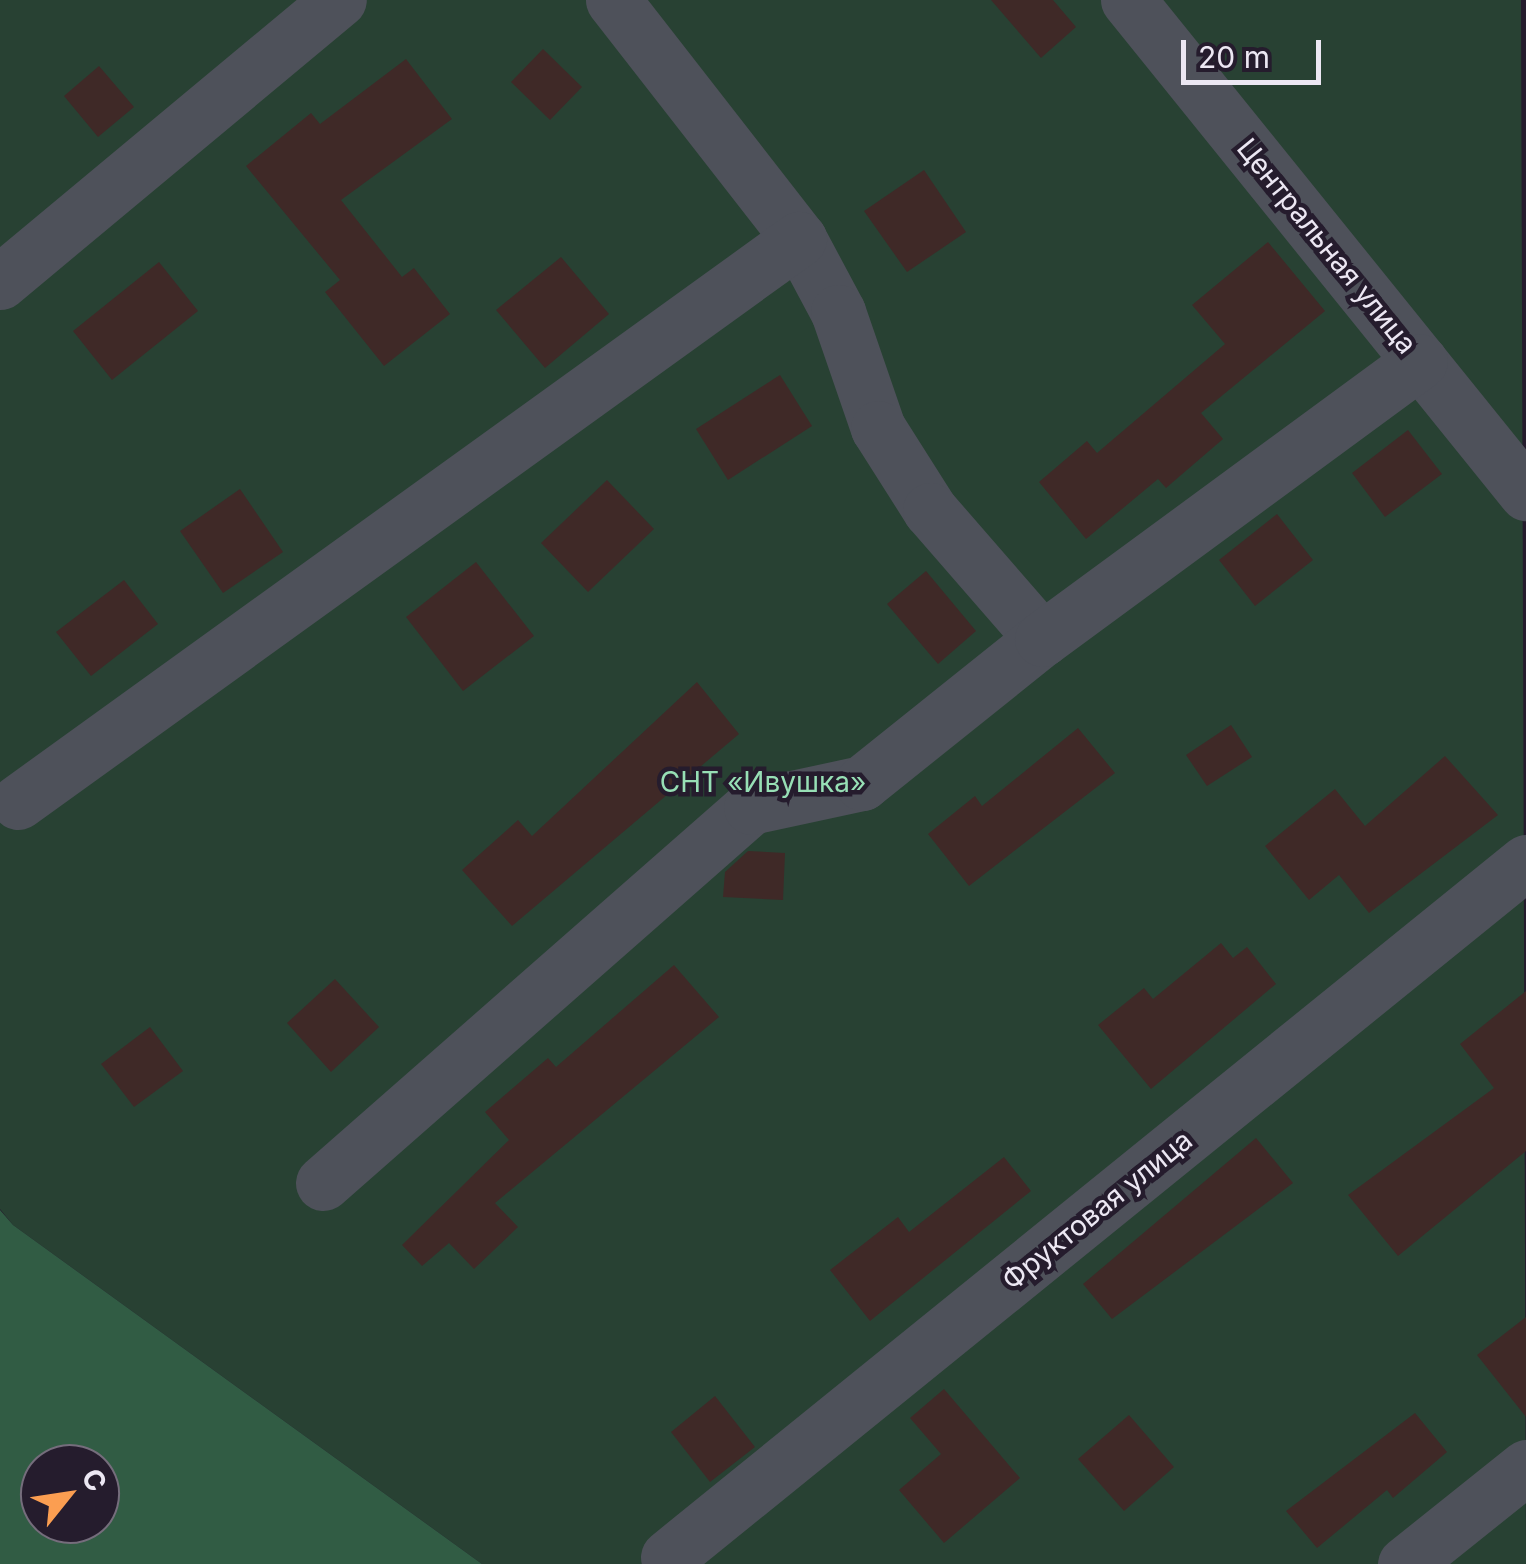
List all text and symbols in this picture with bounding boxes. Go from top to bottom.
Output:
scale bar [1186,20,1326,82]
text: 20 m [1198,39,1270,75]
street label: Центральная улица [1230,132,1424,360]
park label: СНТ «Ивушка» [660,765,866,799]
street label: Фруктовая улица [995,1123,1199,1297]
north arrow [20,1444,120,1544]
text: С [74,1463,114,1497]

